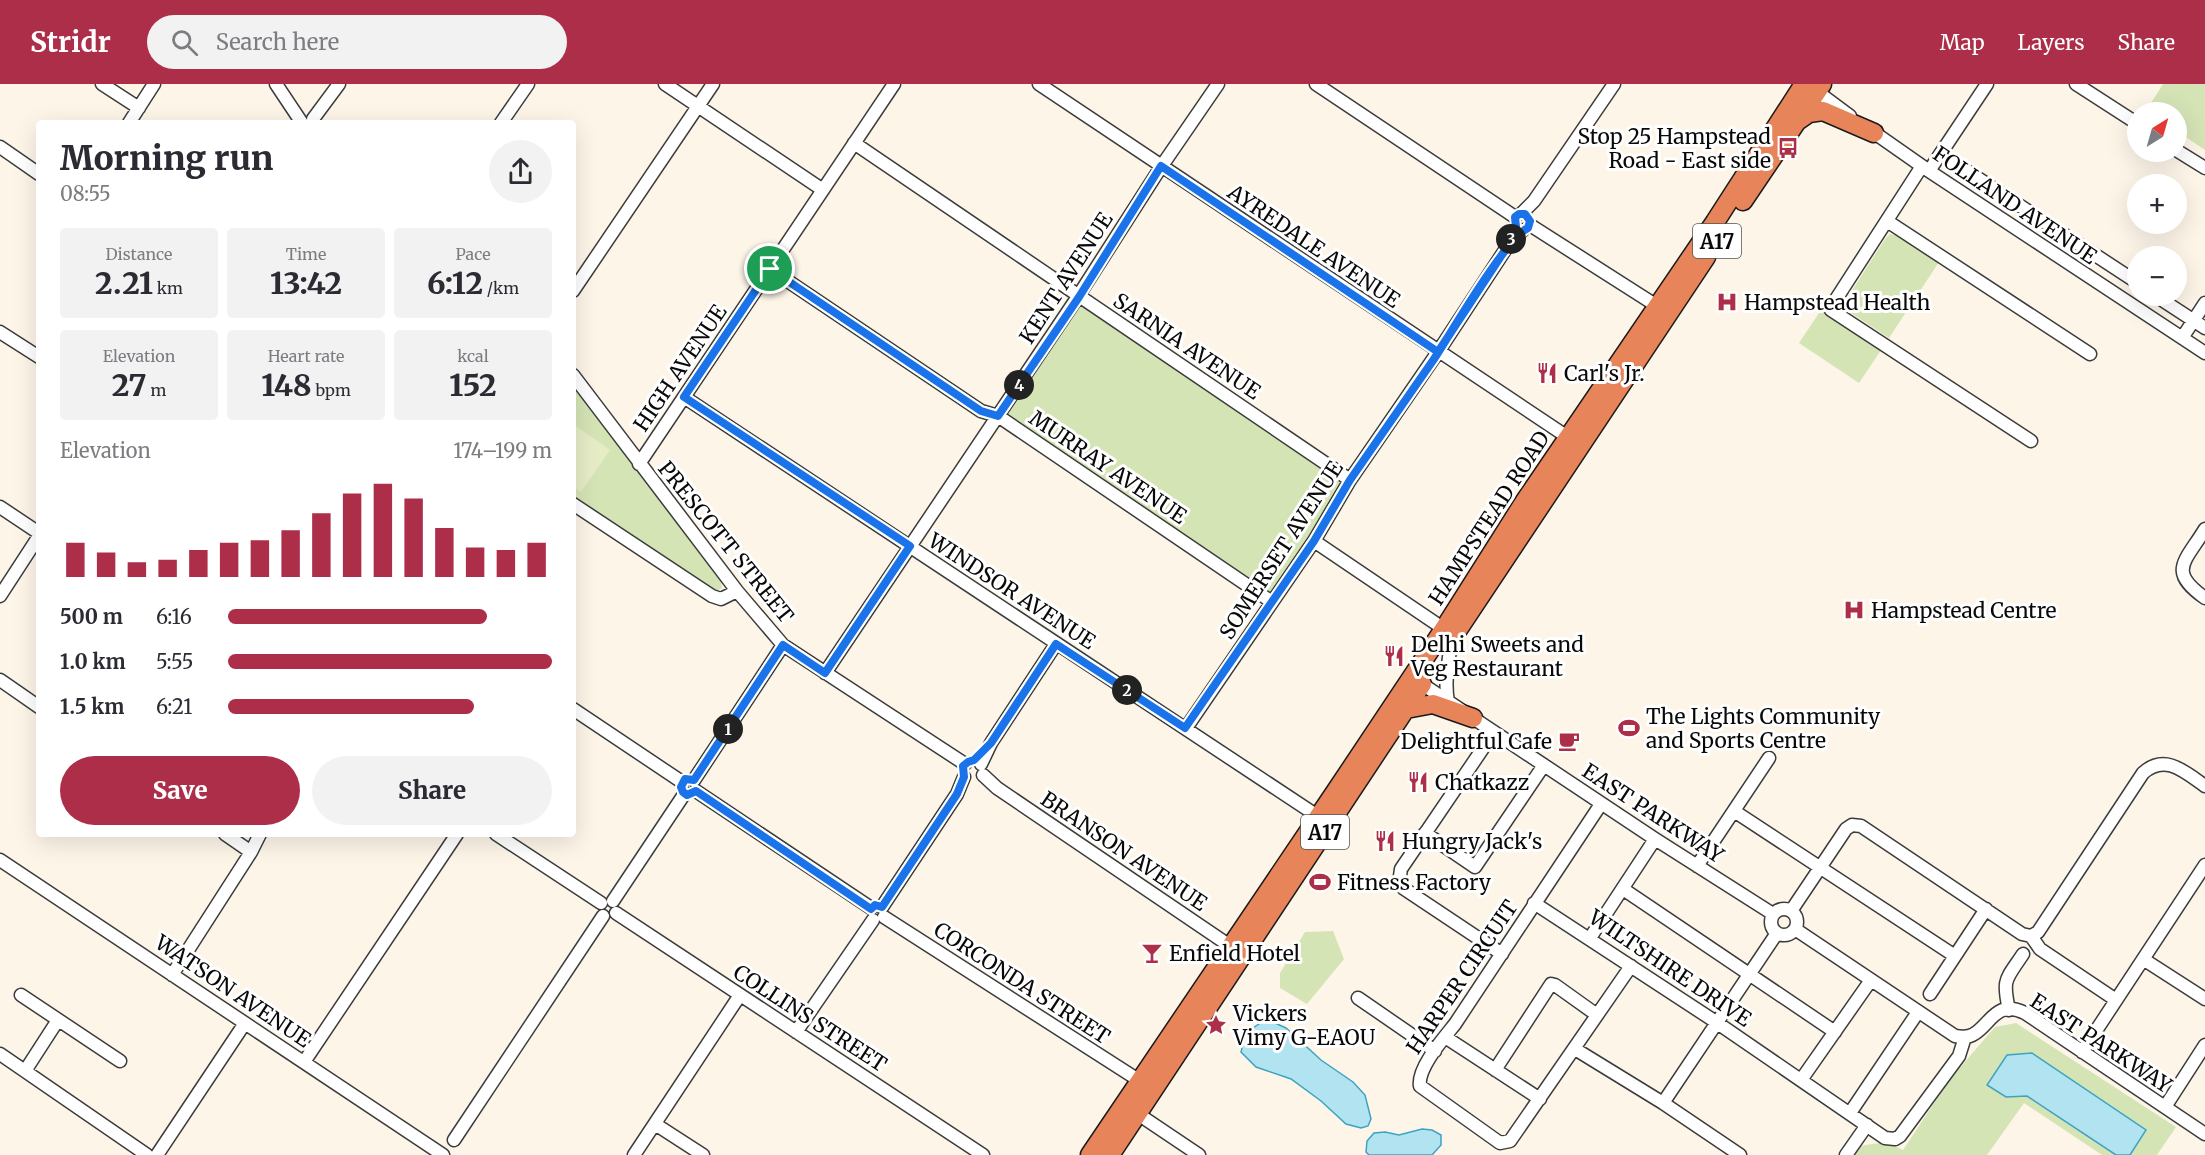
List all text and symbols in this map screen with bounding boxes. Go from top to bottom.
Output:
search box [147,15,567,69]
text: Stridr [30,24,111,60]
icon: search [168,26,201,59]
text: Search here [216,28,339,56]
text: Map [1940,29,1985,56]
text: Layers [2018,29,2085,56]
text: Share [2118,29,2175,56]
north arrow [2127,102,2187,162]
map controls [2127,102,2187,306]
place label: Stop 25 Hampstead Road - East side [1577,123,1771,174]
bus stop icon: Stop 25 Hampstead Road - East side [1776,136,1800,160]
text: Morning run [60,138,273,179]
button: share [489,140,552,203]
street label: FOLLAND AVENUE [1928,140,2103,270]
button: + [2127,174,2187,234]
street label: AYREDALE AVENUE [1222,178,1406,314]
text: 08:55 [60,181,111,206]
street label: KENT AVENUE [1014,207,1119,349]
pin: 3 [1496,224,1526,254]
road number: A17 [1693,224,1741,258]
text: 3 [1506,229,1516,249]
pin [744,243,795,294]
text: Distance [106,244,172,264]
text: Time [286,244,326,264]
text: Pace [456,244,491,264]
button: − [2127,246,2187,306]
icon: arrive [753,252,786,285]
text: 2.21 [95,264,153,302]
text: 13:42 [270,264,342,302]
text: 6:12 [427,264,483,302]
text: km [153,278,183,298]
text: /km [483,278,519,298]
street label: SARNIA AVENUE [1108,287,1266,406]
place label: Hampstead Health [1744,289,1930,316]
hospital icon: Hampstead Health [1715,290,1739,314]
street label: HIGH AVENUE [628,299,733,437]
text: Elevation [103,346,175,366]
text: Heart rate [268,346,344,366]
text: kcal [457,346,489,366]
place label: Carl's Jr. [1564,360,1645,387]
restaurant icon: Carl's Jr. [1535,361,1559,385]
text: 27 [112,366,147,404]
text: 148 [261,366,312,404]
text: 152 [449,366,497,404]
pin: 4 [1004,370,1034,400]
text: 4 [1014,375,1024,395]
text: m [147,380,166,400]
text: bpm [312,380,351,400]
street label: MURRAY AVENUE [1024,404,1192,530]
street label: HAMPSTEAD ROAD [1423,426,1556,610]
text: Elevation [60,438,151,463]
text: 174–199 m [453,438,552,463]
street label: SOMERSET AVENUE [1213,455,1349,644]
street label: PRESCOTT STREET [652,456,800,629]
street label: WINDSOR AVENUE [922,526,1101,656]
place label: Hampstead Centre [1871,597,2057,624]
hospital icon: Hampstead Centre [1842,598,1866,622]
text: 500 m [60,604,123,629]
text: 6:16 [156,604,192,629]
place label: Delhi Sweets and Veg Restaurant [1410,631,1584,682]
restaurant icon: Delhi Sweets and Veg Restaurant [1382,644,1406,668]
text: 1.0 km [60,649,126,674]
text: 5:55 [156,649,193,674]
pin: 2 [1112,675,1142,705]
text: 2 [1122,680,1132,700]
text: 1.5 km [60,694,124,719]
text: 6:21 [156,694,192,719]
place label: The Lights Community and Sports Centre [1646,703,1881,754]
pin: 1 [713,714,743,744]
sports icon: The Lights Community and Sports Centre [1617,716,1641,740]
text: 1 [724,719,732,739]
place label: Delightful Cafe [1401,728,1552,755]
cafe icon: Delightful Cafe [1557,729,1581,753]
button: Save [60,756,300,825]
button: Share [312,756,552,825]
street label: EAST PARKWAY [1577,757,1729,869]
place label: Chatkazz [1435,769,1529,796]
restaurant icon: Chatkazz [1406,770,1430,794]
street label: BRANSON AVENUE [1036,785,1213,917]
road number: A17 [1301,815,1349,849]
place label: Hungry Jack's [1402,828,1542,855]
restaurant icon: Hungry Jack's [1373,829,1397,853]
place label: Fitness Factory [1337,869,1492,896]
sports icon: Fitness Factory [1308,870,1332,894]
street label: HARPER CIRCUIT [1400,894,1524,1059]
street label: WILTSHIRE DRIVE [1583,903,1757,1033]
street label: CORCONDA STREET [929,916,1116,1050]
street label: WATSON AVENUE [149,928,317,1053]
place label: Enfield Hotel [1169,940,1301,967]
bar icon: Enfield Hotel [1140,941,1164,965]
street label: COLLINS STREET [728,958,892,1078]
street label: EAST PARKWAY [2025,987,2177,1099]
place label: Vickers Vimy G-EAOU [1232,1000,1376,1051]
place icon: Vickers Vimy G-EAOU [1204,1013,1228,1037]

